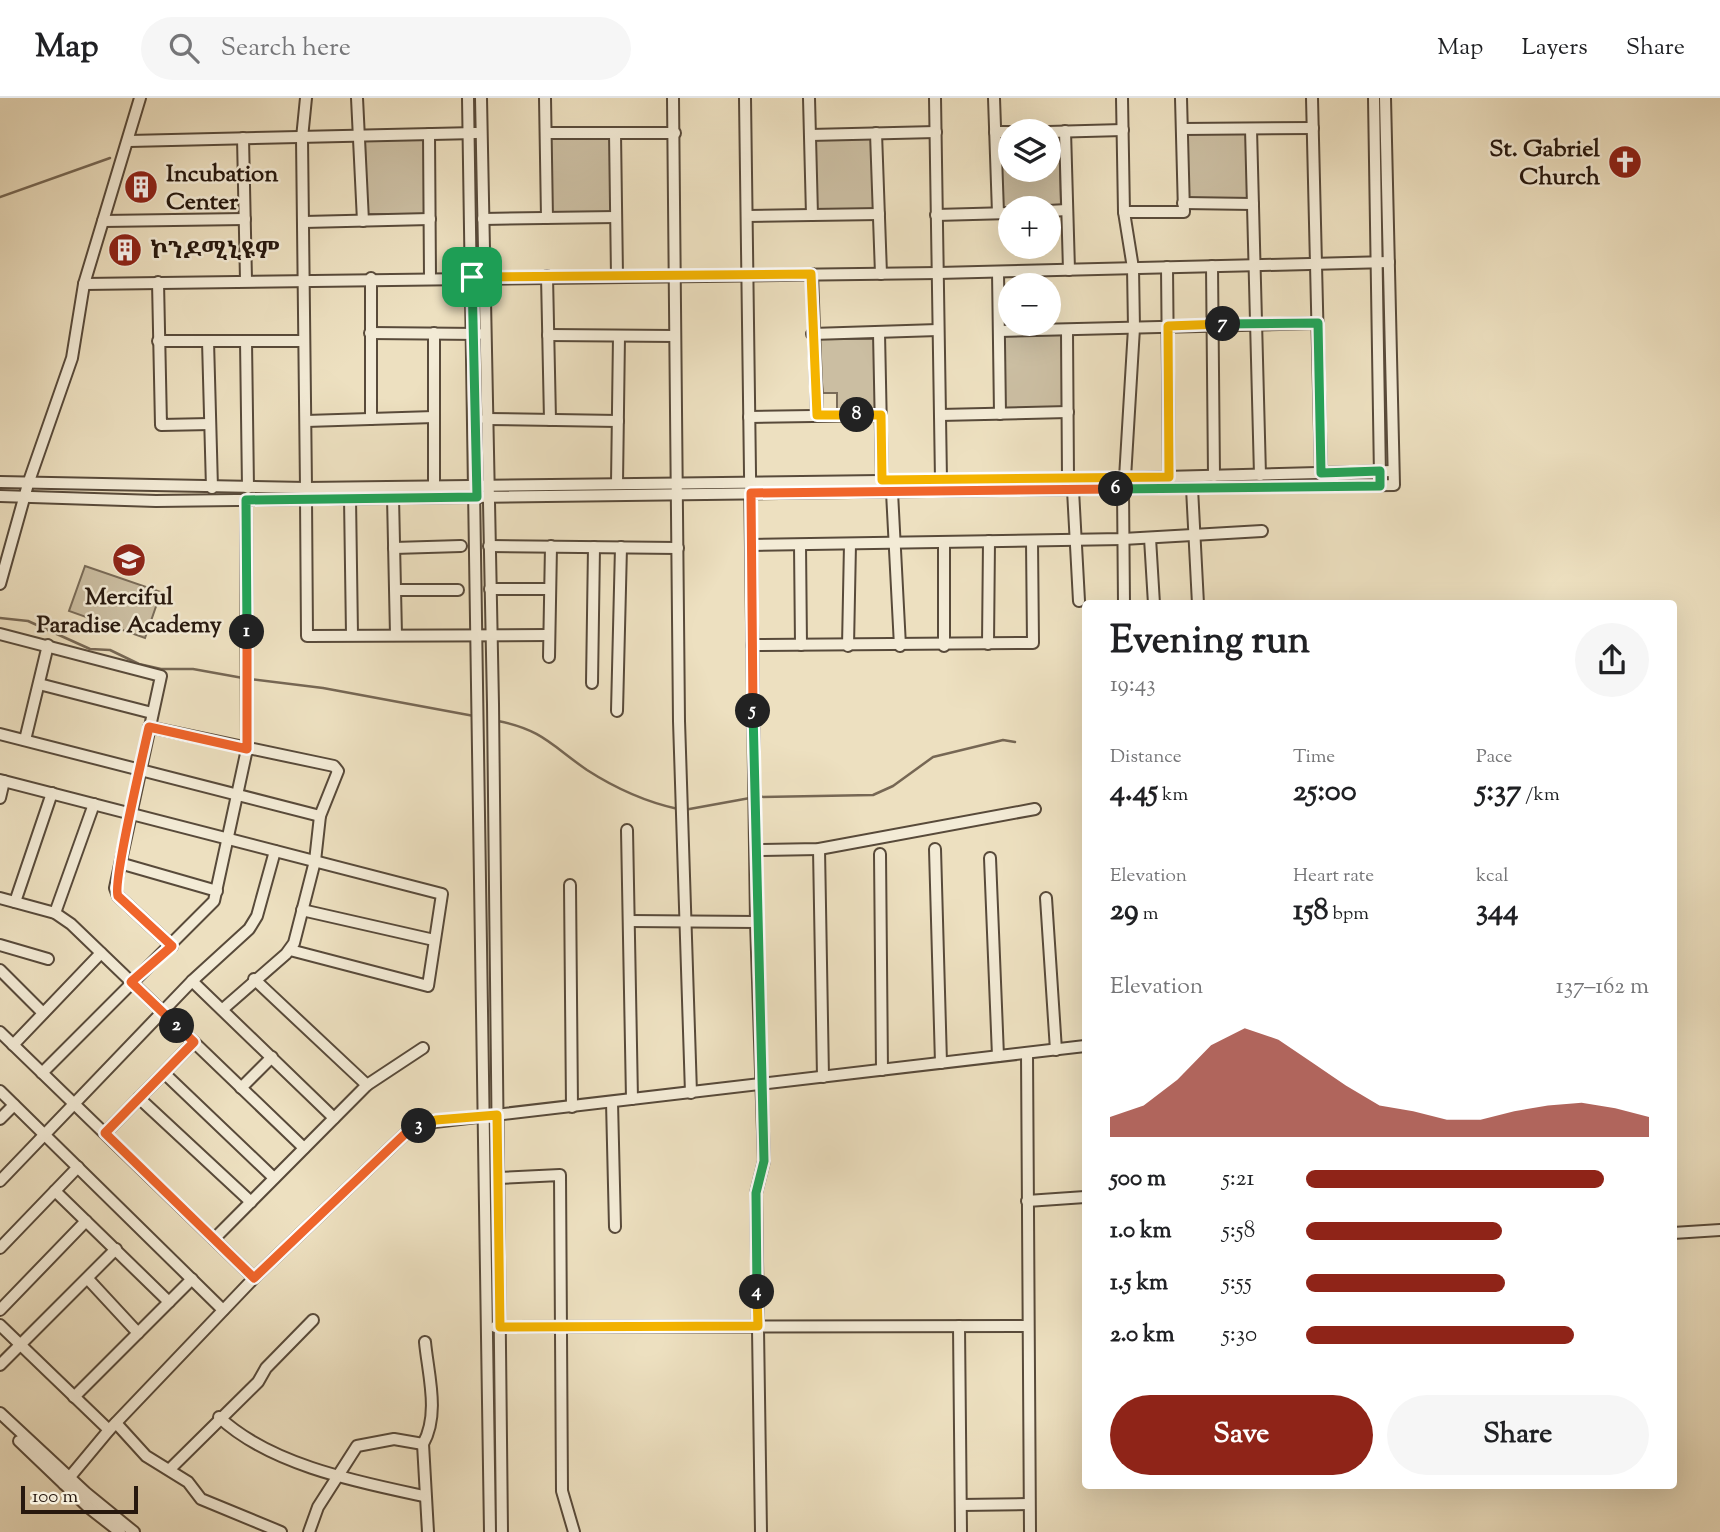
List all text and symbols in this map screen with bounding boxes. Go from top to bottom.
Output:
search box [141,17,631,80]
text: Map [35,24,99,72]
icon: search [165,29,203,67]
text: Search here [221,30,351,67]
text: Map [1437,31,1483,65]
text: Layers [1521,31,1588,65]
text: Share [1626,31,1685,65]
map controls [998,119,1061,336]
button: layers [998,119,1061,182]
place label: St. Gabriel Church [1489,133,1601,195]
church icon: St. Gabriel Church [1606,143,1644,181]
place label: Incubation Center [166,158,279,220]
building icon: Incubation Center [122,168,160,206]
button: + [998,196,1061,259]
building icon: ኮንዶሚኒዩም [106,231,144,269]
place label: ኮንዶሚኒዩም [150,235,280,269]
pin [442,247,502,307]
icon: arrive [453,258,491,296]
button: − [998,273,1061,336]
pin: 7 [1206,306,1240,342]
text: 7 [1218,310,1227,337]
pin: 8 [840,398,874,432]
text: 8 [852,401,861,428]
pin: 6 [1098,472,1134,506]
text: 6 [1111,475,1120,502]
school or university icon: Merciful Paradise Academy [110,541,148,579]
place label: Merciful Paradise Academy [36,581,222,643]
pin: 1 [230,614,264,650]
text: Evening run [1110,616,1310,670]
text: 1 [243,618,250,645]
button: share [1575,623,1649,697]
text: 19:43 [1110,669,1156,702]
pin: 5 [736,694,770,728]
text: 5 [749,697,756,724]
text: Distance [1110,744,1182,771]
text: Time [1293,744,1335,771]
text: Pace [1476,744,1512,771]
text: 4.45 [1110,771,1158,814]
text: 25:00 [1293,771,1357,814]
text: 5:37 [1476,771,1521,814]
text: km [1158,782,1188,809]
text: /km [1521,782,1560,809]
text: Elevation [1110,863,1187,890]
text: Heart rate [1293,863,1374,890]
text: kcal [1476,863,1509,890]
text: 29 [1110,890,1139,933]
text: 158 [1293,890,1328,933]
text: 344 [1476,890,1518,933]
text: m [1139,901,1158,928]
text: bpm [1328,901,1369,928]
text: Elevation [1110,971,1203,1004]
text: 137–162 m [1556,971,1649,1004]
pin: 2 [160,1009,194,1044]
text: 2 [172,1012,181,1039]
pin: 3 [402,1108,436,1144]
text: 3 [415,1112,422,1139]
text: 500 m [1110,1163,1166,1196]
text: 5:21 [1222,1163,1254,1196]
text: 1.0 km [1110,1215,1172,1248]
text: 5:58 [1222,1215,1255,1248]
text: 1.5 km [1110,1267,1168,1300]
text: 5:55 [1222,1267,1252,1300]
pin: 4 [740,1274,774,1310]
text: 4 [752,1278,761,1305]
text: 2.0 km [1110,1319,1175,1352]
text: 5:30 [1222,1319,1257,1352]
button: Save [1110,1395,1373,1475]
button: Share [1387,1395,1649,1475]
scale bar [21,1483,138,1515]
text: 100 m [32,1484,78,1511]

